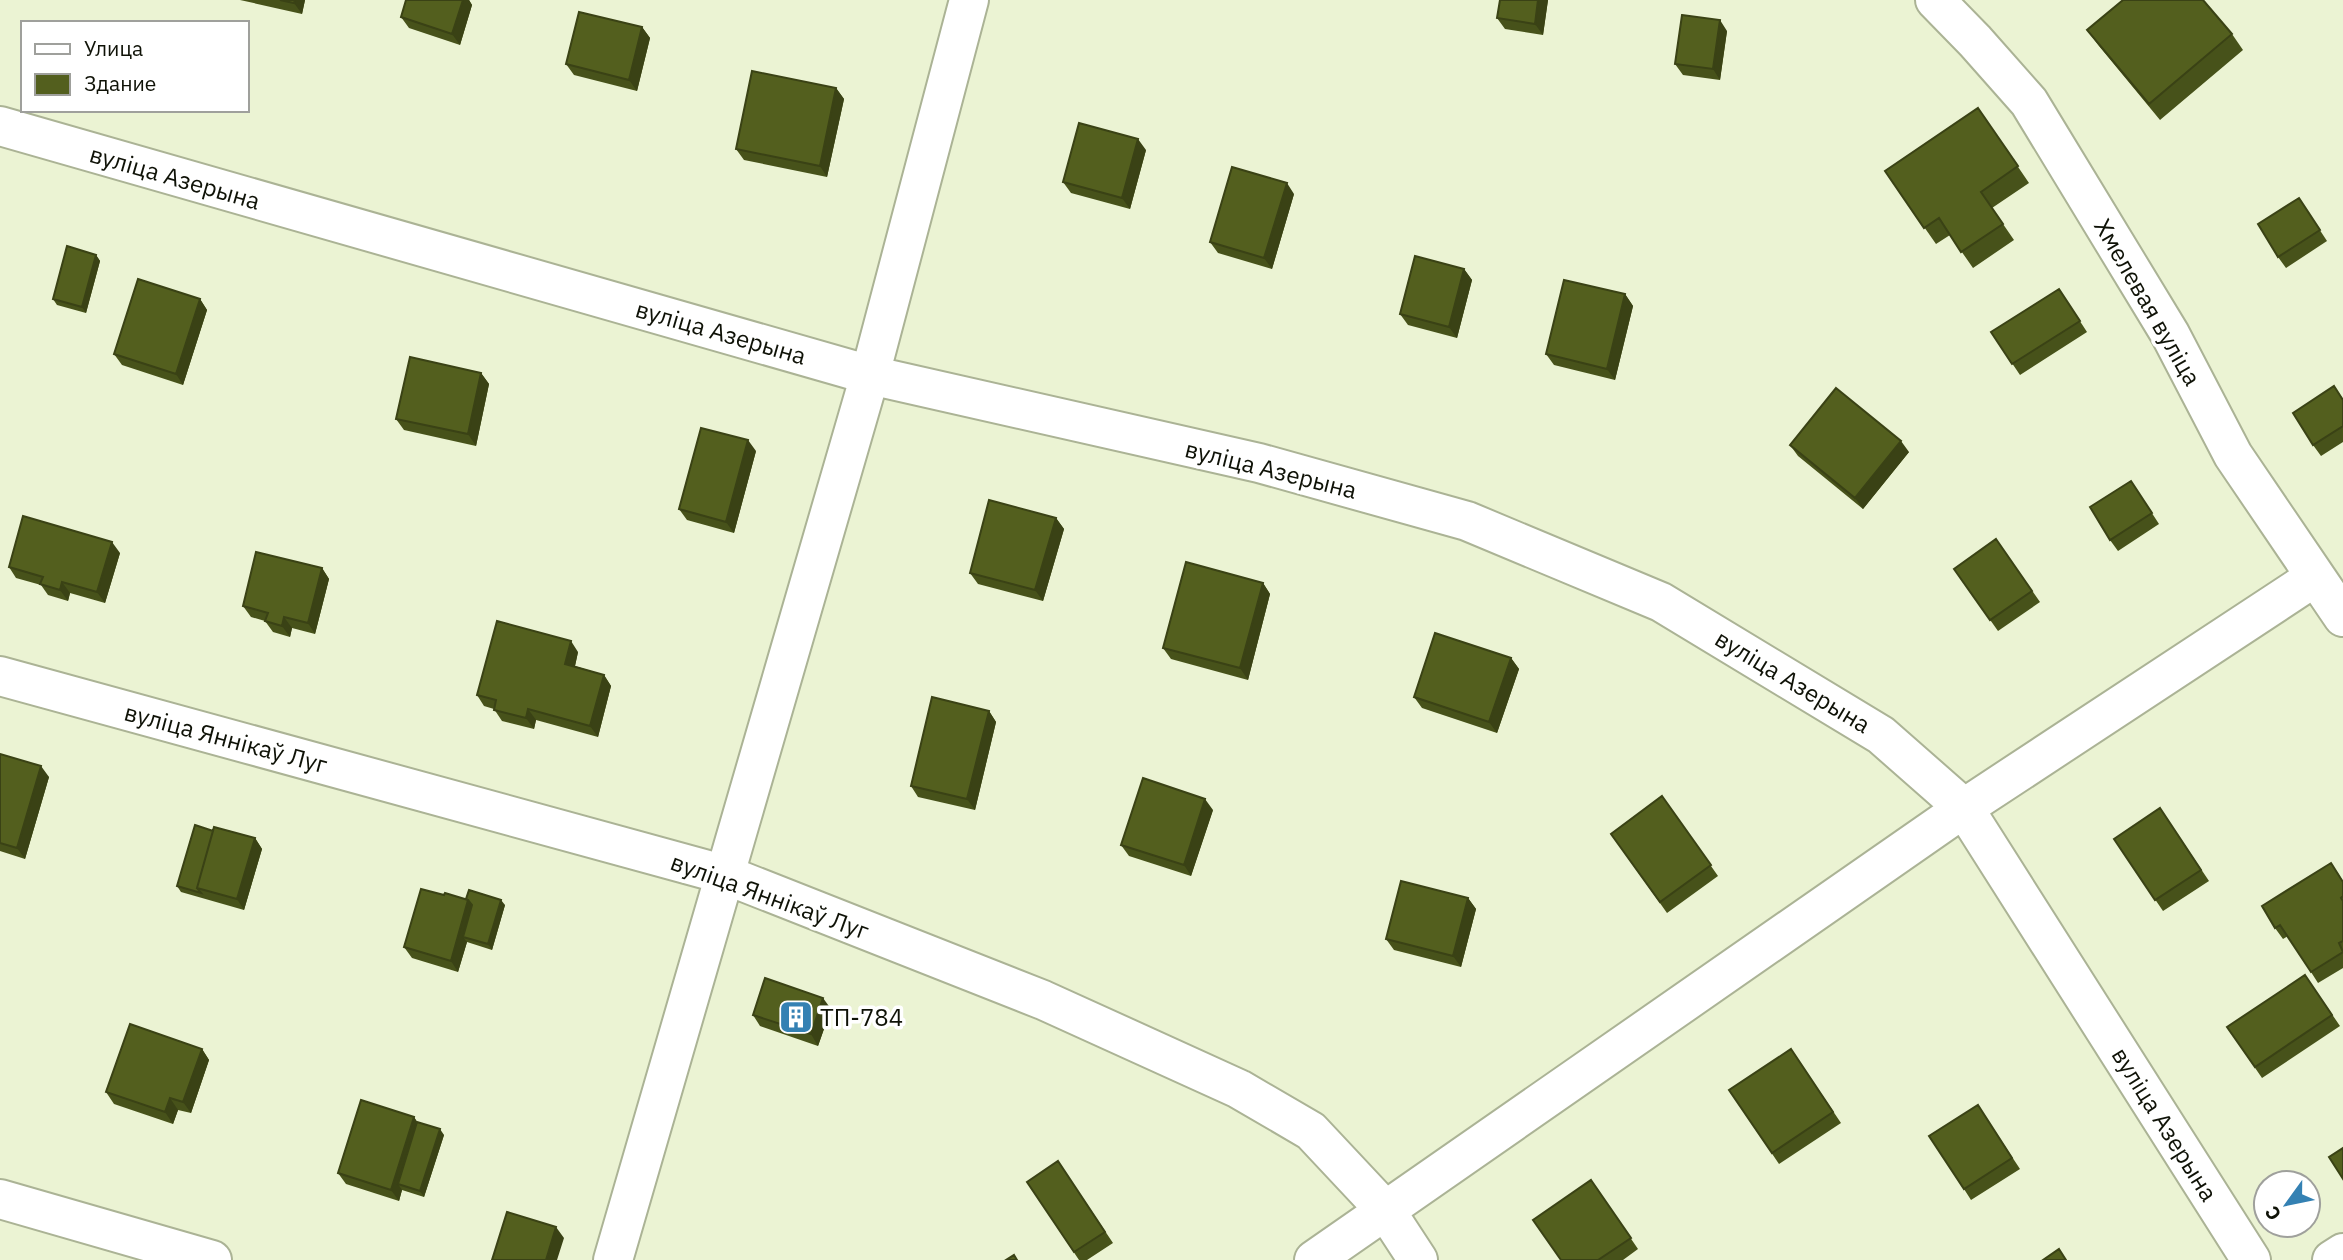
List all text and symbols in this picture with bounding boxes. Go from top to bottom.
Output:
legend [21,21,248,112]
text: Улица [84,34,143,62]
text: Здание [84,69,156,97]
street label: вуліца Азерына [86,137,264,217]
street label: Хмелевая вуліца [2087,213,2209,391]
street label: вуліца Азерына [632,292,810,372]
street label: вуліца Азерына [1182,432,1360,506]
street label: вуліца Азерына [1709,622,1877,740]
street label: вуліца Яннікаў Луг [121,696,331,780]
street label: вуліца Яннікаў Луг [666,845,874,947]
building icon: ТП-784 [777,998,815,1036]
place label: ТП-784 [820,1001,903,1033]
street label: вуліца Азерына [2105,1041,2225,1207]
north arrow [2252,1169,2322,1239]
text: С [2259,1202,2286,1225]

